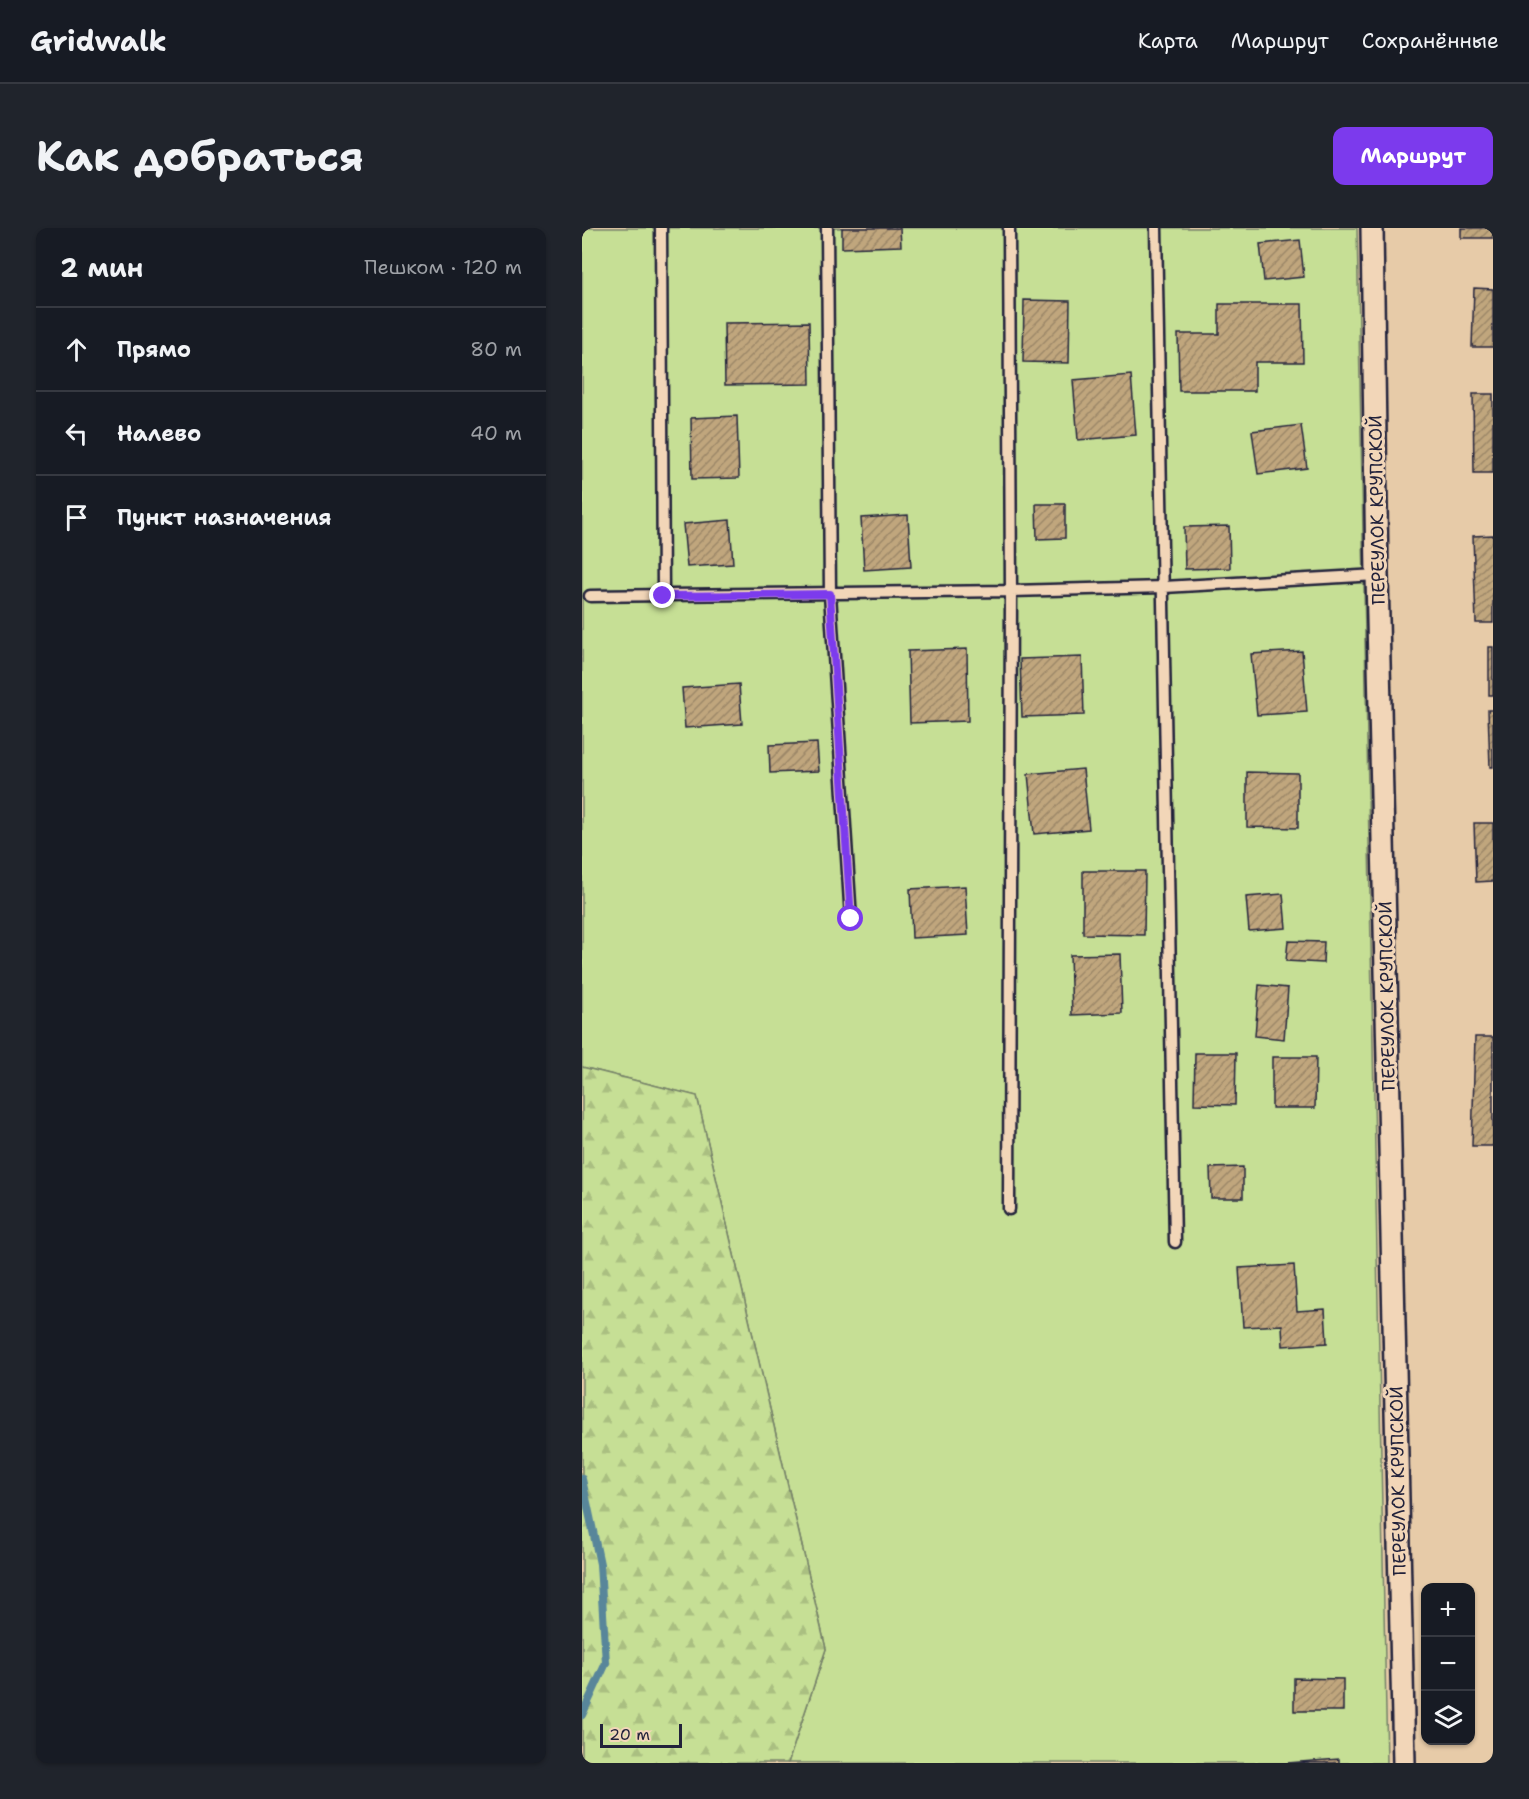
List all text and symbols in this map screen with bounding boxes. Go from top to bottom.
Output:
text: Gridwalk [30,22,167,60]
text: Карта [1138,27,1198,55]
text: Маршрут [1231,27,1329,55]
text: Сохранённые [1362,27,1499,55]
button: Маршрут [1333,127,1493,185]
text: Как добраться [36,128,364,184]
text: 2 мин [60,250,143,285]
text: Пешком · 120 m [364,254,522,280]
icon: ahead [60,333,93,366]
text: Прямо [117,335,191,364]
text: 80 m [470,336,522,362]
street label: ПЕРЕУЛОК КРУПСКОЙ [1363,415,1391,605]
icon: left [60,417,93,450]
text: Налево [117,419,201,448]
text: 40 m [470,420,522,446]
icon: arrive [60,501,93,534]
text: Пункт назначения [117,503,331,532]
route end [649,582,675,608]
street label: ПЕРЕУЛОК КРУПСКОЙ [1373,901,1401,1091]
route start [837,905,863,931]
street label: ПЕРЕУЛОК КРУПСКОЙ [1384,1386,1412,1576]
map controls [1421,1583,1475,1745]
button: + [1421,1583,1475,1637]
button: − [1421,1637,1475,1691]
button: layers [1421,1691,1475,1745]
scale bar [600,1721,682,1748]
text: 20 m [609,1724,650,1745]

